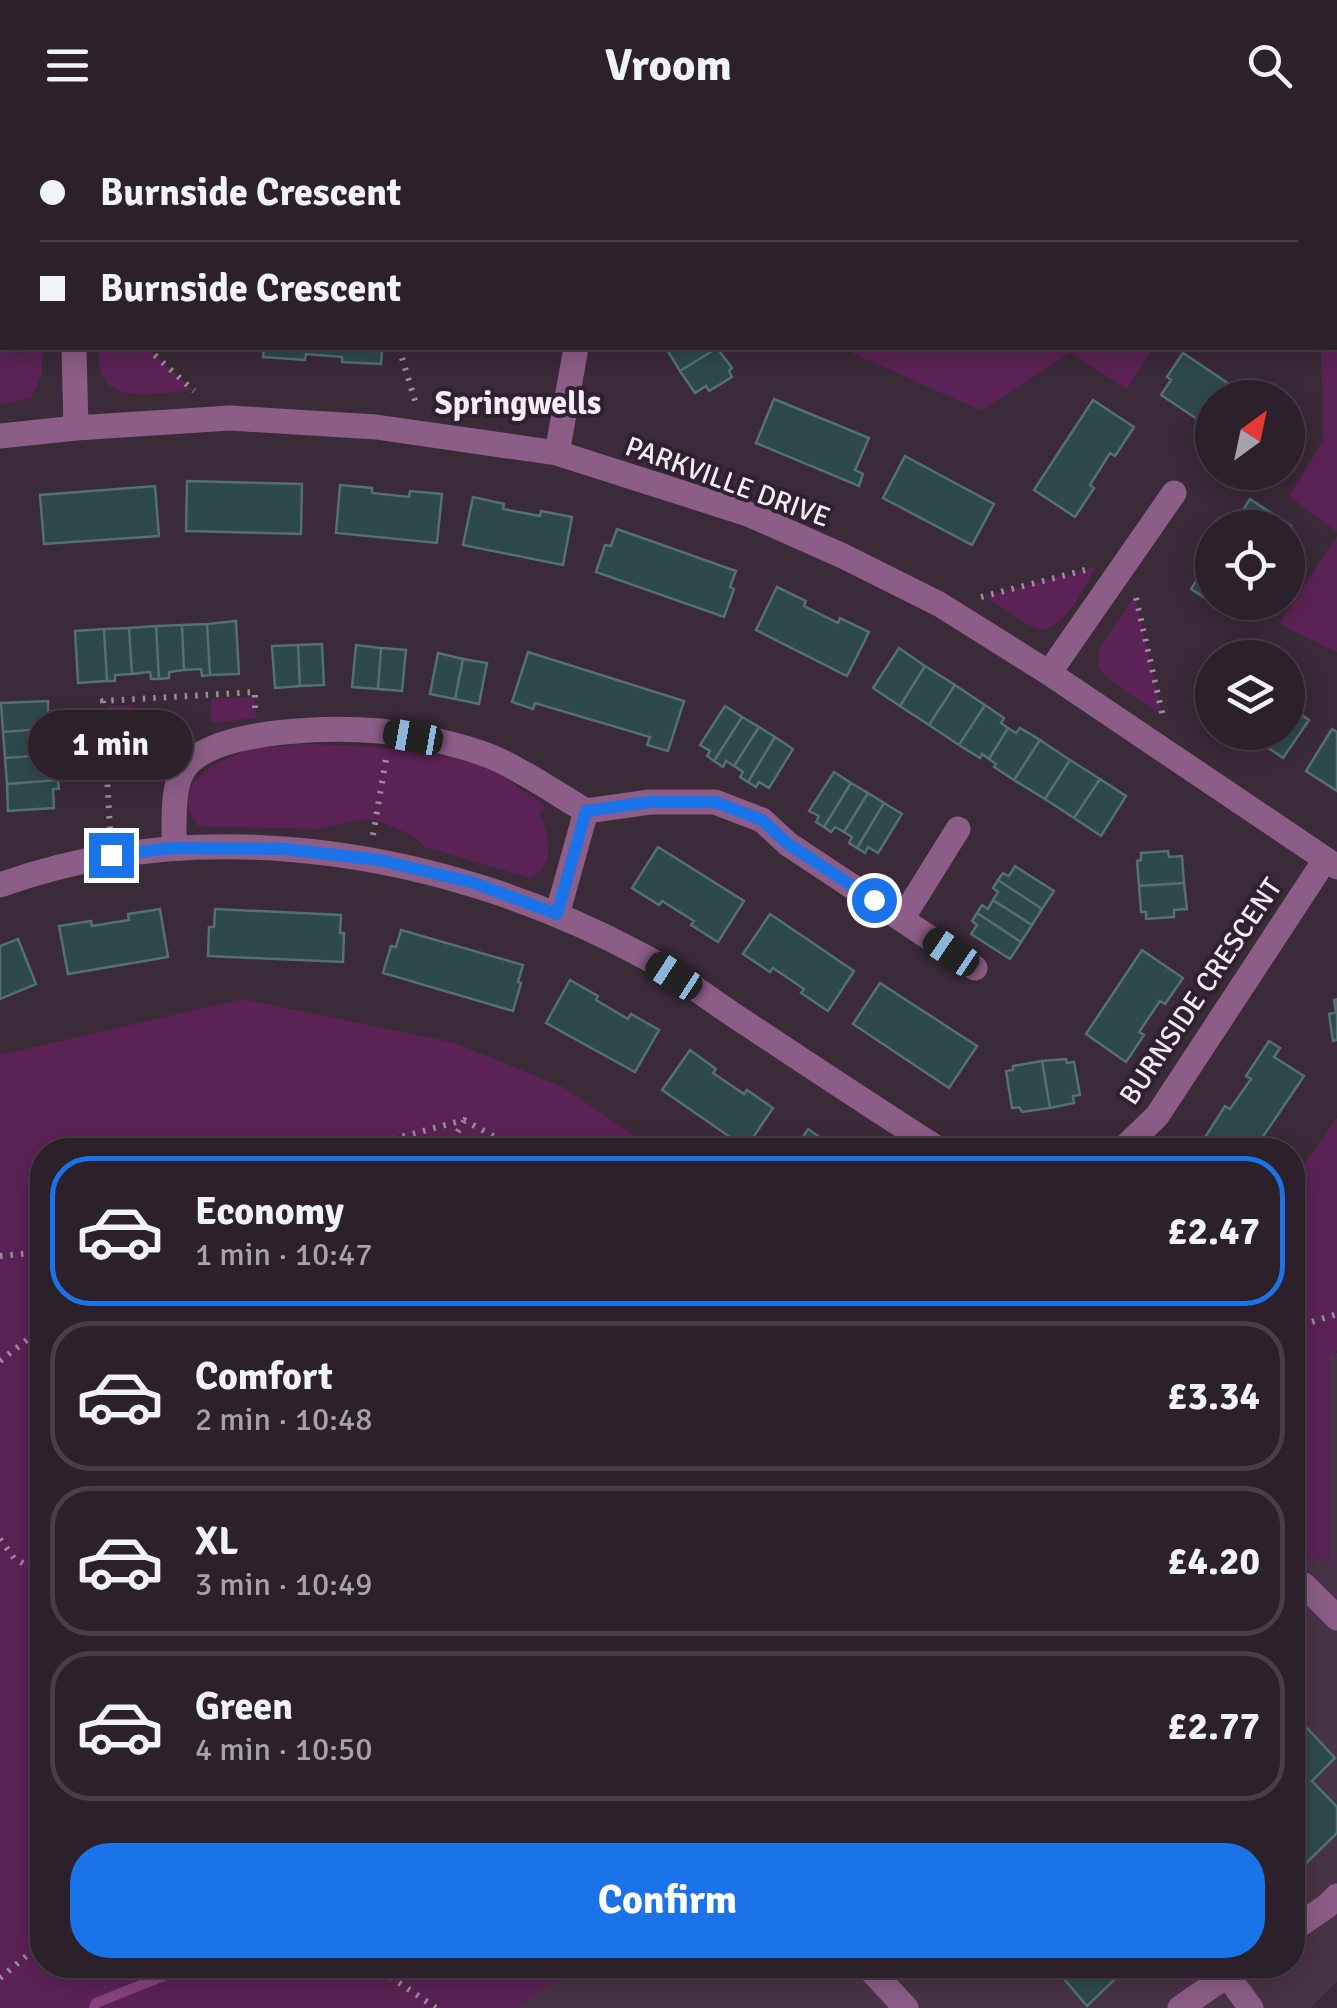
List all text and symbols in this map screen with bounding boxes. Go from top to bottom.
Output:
icon: menu [40,38,95,93]
text: Vroom [605,38,732,93]
icon: search [1242,38,1297,93]
text: Burnside Crescent [100,169,401,216]
text: Burnside Crescent [100,265,401,312]
north arrow [1195,380,1305,490]
map controls [1195,380,1305,750]
district label: Springwells [435,384,601,423]
street label: PARKVILLE DRIVE [621,429,834,535]
button: locate [1195,510,1305,620]
button: layers [1195,640,1305,750]
callout: 1 min [28,710,194,780]
car [381,717,445,757]
text: 1 min [72,725,149,764]
route end [89,833,134,878]
street label: BURNSIDE CRESCENT [1112,872,1289,1111]
route start [852,878,897,923]
car [918,923,984,981]
car [641,947,707,1005]
icon: car [75,1186,165,1276]
text: Economy [195,1188,344,1235]
text: £2.47 [1167,1208,1260,1255]
text: 1 min · 10:47 [195,1235,373,1274]
icon: car [75,1351,165,1441]
text: Comfort [195,1353,333,1400]
text: £3.34 [1167,1373,1260,1420]
text: 2 min · 10:48 [195,1400,373,1439]
icon: car [75,1516,165,1606]
text: XL [195,1518,238,1565]
text: £4.20 [1167,1538,1260,1585]
text: 3 min · 10:49 [195,1565,373,1604]
icon: car [75,1681,165,1771]
text: Green [195,1683,293,1730]
text: £2.77 [1167,1703,1260,1750]
text: 4 min · 10:50 [195,1730,373,1769]
button: Confirm [70,1843,1265,1958]

